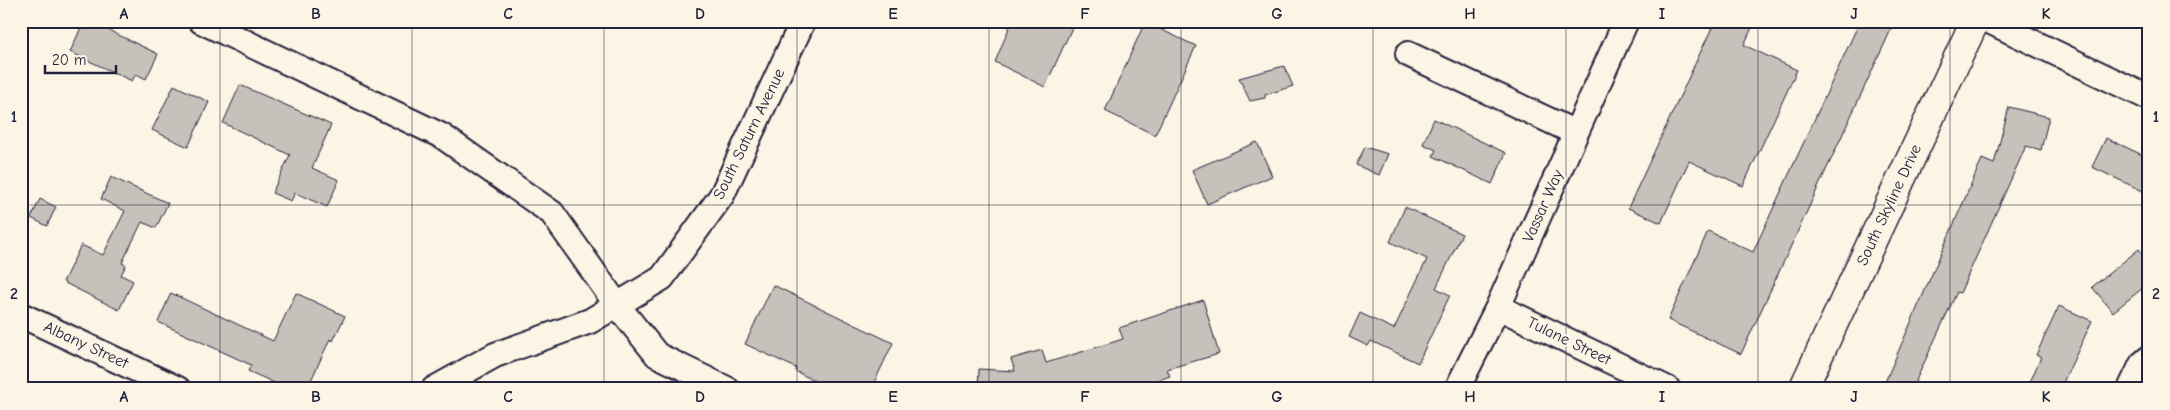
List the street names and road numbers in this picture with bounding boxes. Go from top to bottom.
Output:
street label: South Saturn Avenue [710,66,788,202]
street label: South Skyline Drive [1853,142,1925,268]
street label: Vassar Way [1519,166,1567,245]
street label: Tulane Street [1524,313,1614,369]
street label: Albany Street [41,318,131,373]

